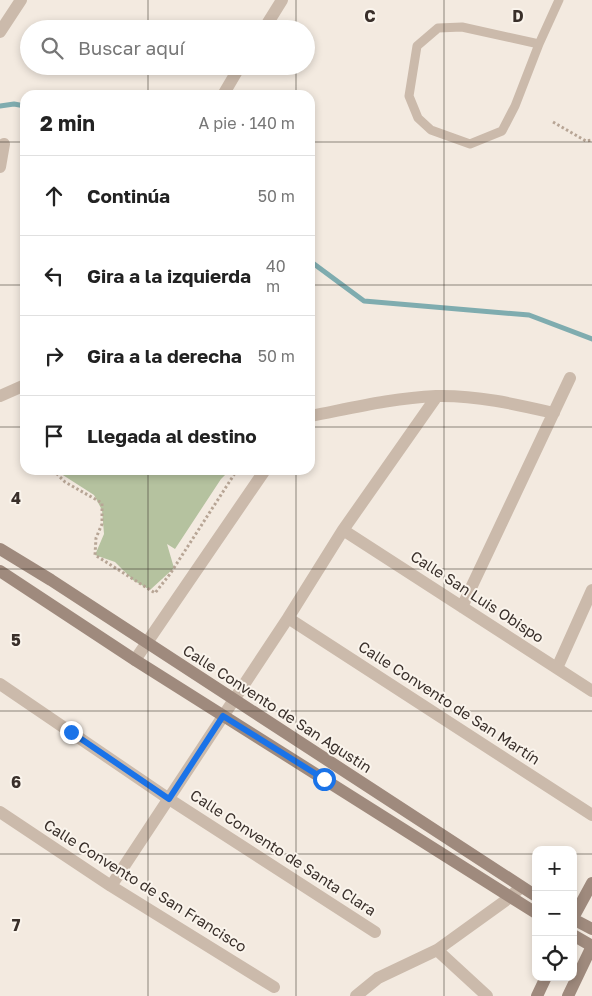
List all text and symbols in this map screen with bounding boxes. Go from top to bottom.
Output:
text: C [364,6,376,26]
text: D [512,6,524,26]
search box [20,20,315,75]
icon: search [38,34,66,62]
text: Buscar aquí [78,36,185,59]
text: 2 min [40,110,95,136]
text: A pie · 140 m [198,113,295,133]
icon: ahead [40,182,68,210]
text: Continúa [87,184,170,207]
text: 50 m [258,186,295,206]
text: 40 m [266,256,286,296]
icon: left [40,262,68,290]
text: Gira a la izquierda [87,264,251,287]
icon: right [40,342,68,370]
text: Gira a la derecha [87,344,242,367]
text: 50 m [258,346,295,366]
icon: arrive [40,422,68,450]
text: Llegada al destino [87,424,257,447]
text: 4 [11,488,21,508]
street label: Calle San Luis Obispo [408,546,548,646]
text: 5 [11,630,21,650]
street label: Calle Convento de San Martín [355,637,544,768]
street label: Calle Convento de San Agustin [180,640,375,776]
route end [60,721,83,744]
route start [313,768,336,791]
text: 6 [11,772,21,792]
street label: Calle Convento de Santa Clara [187,785,380,919]
street label: Calle Convento de San Francisco [41,815,250,955]
map controls [532,846,577,981]
button: + [532,846,577,891]
button: − [532,891,577,936]
text: 7 [12,915,21,935]
button: locate [532,936,577,981]

